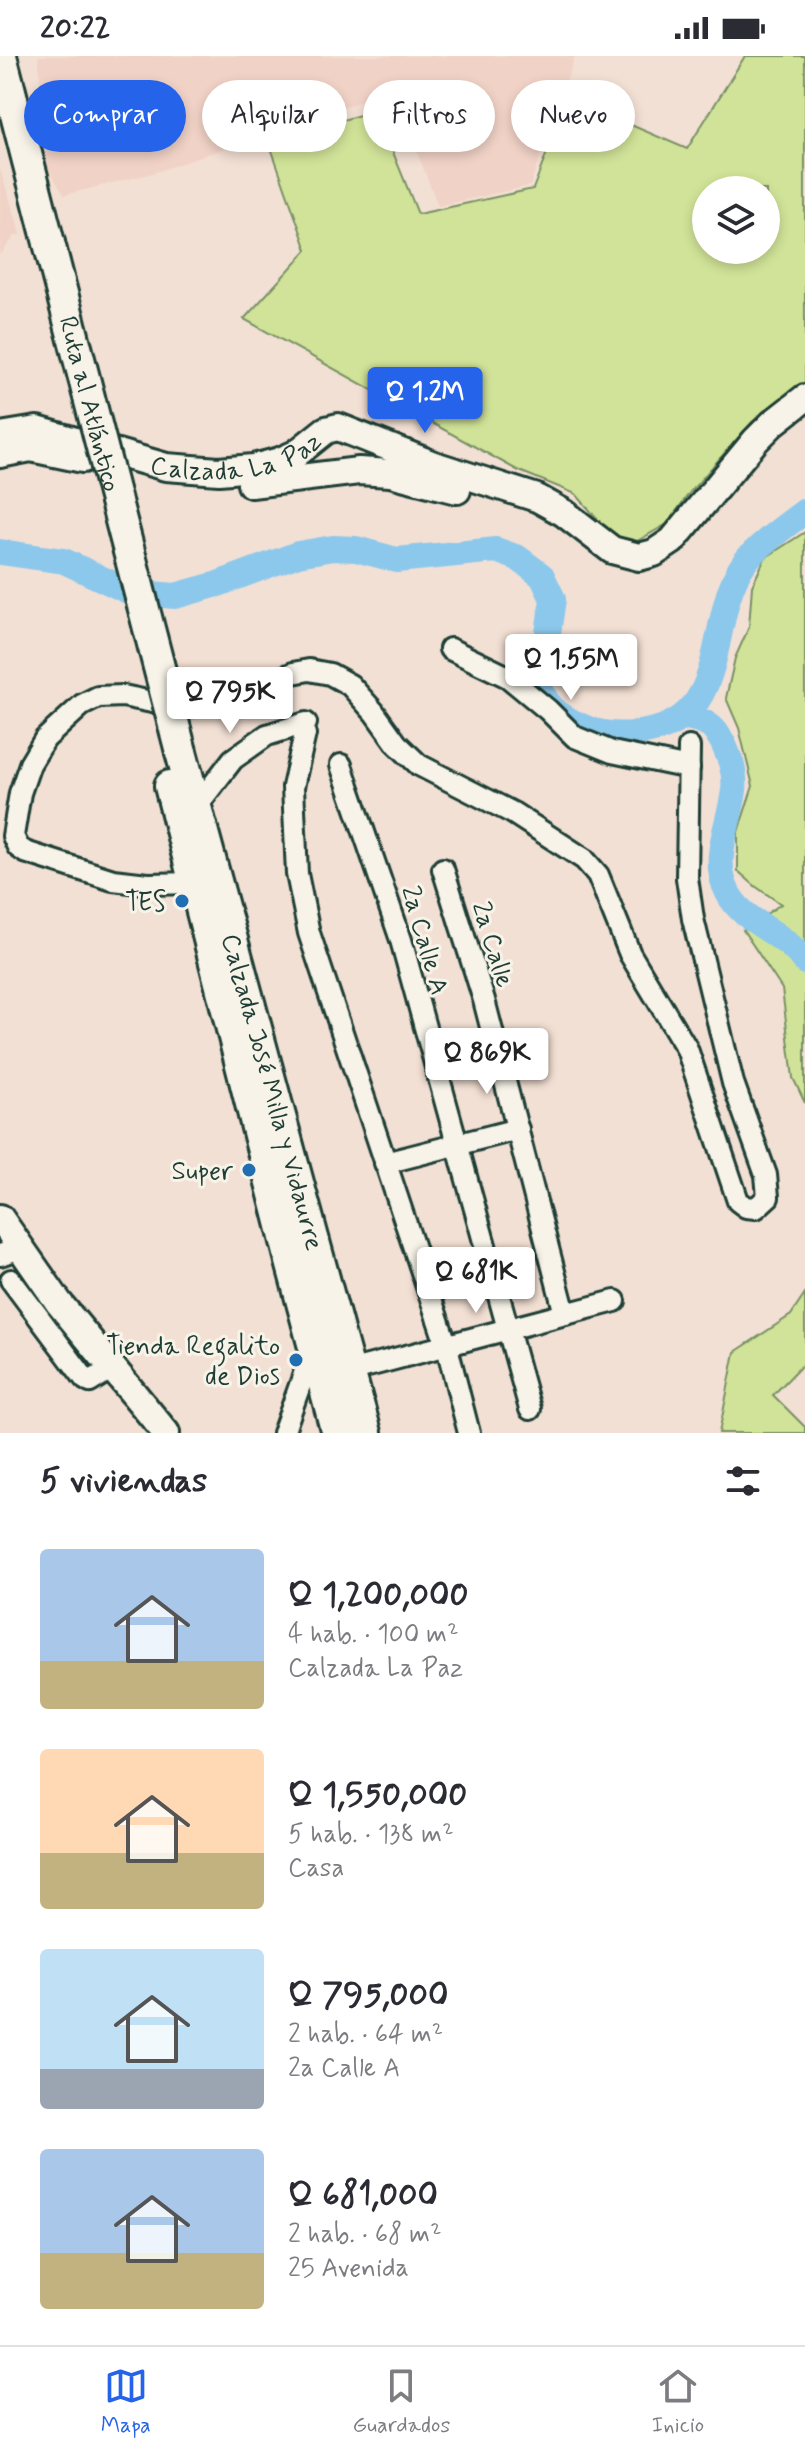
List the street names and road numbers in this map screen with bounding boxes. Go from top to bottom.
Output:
street label: Ruta al Atlántico [50,313,128,496]
street label: Calzada La Paz [146,425,329,490]
street label: 2a Calle A [392,882,456,999]
street label: 2a Calle [463,897,521,992]
street label: Calzada José Milla y Vidaurre [212,930,331,1254]

